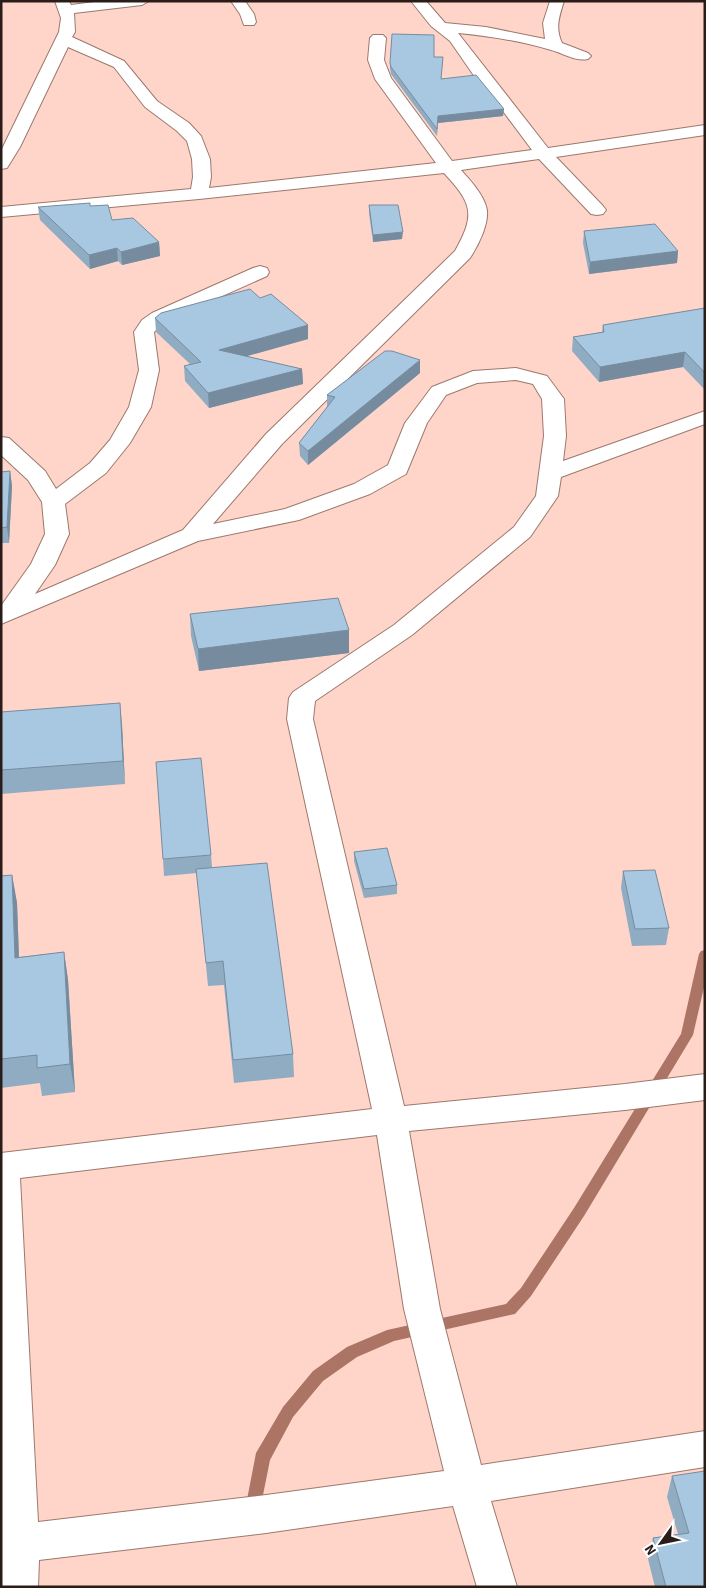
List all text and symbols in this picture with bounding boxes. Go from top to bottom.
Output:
north arrow [636,1518,686,1568]
text: N [640,1540,662,1559]

